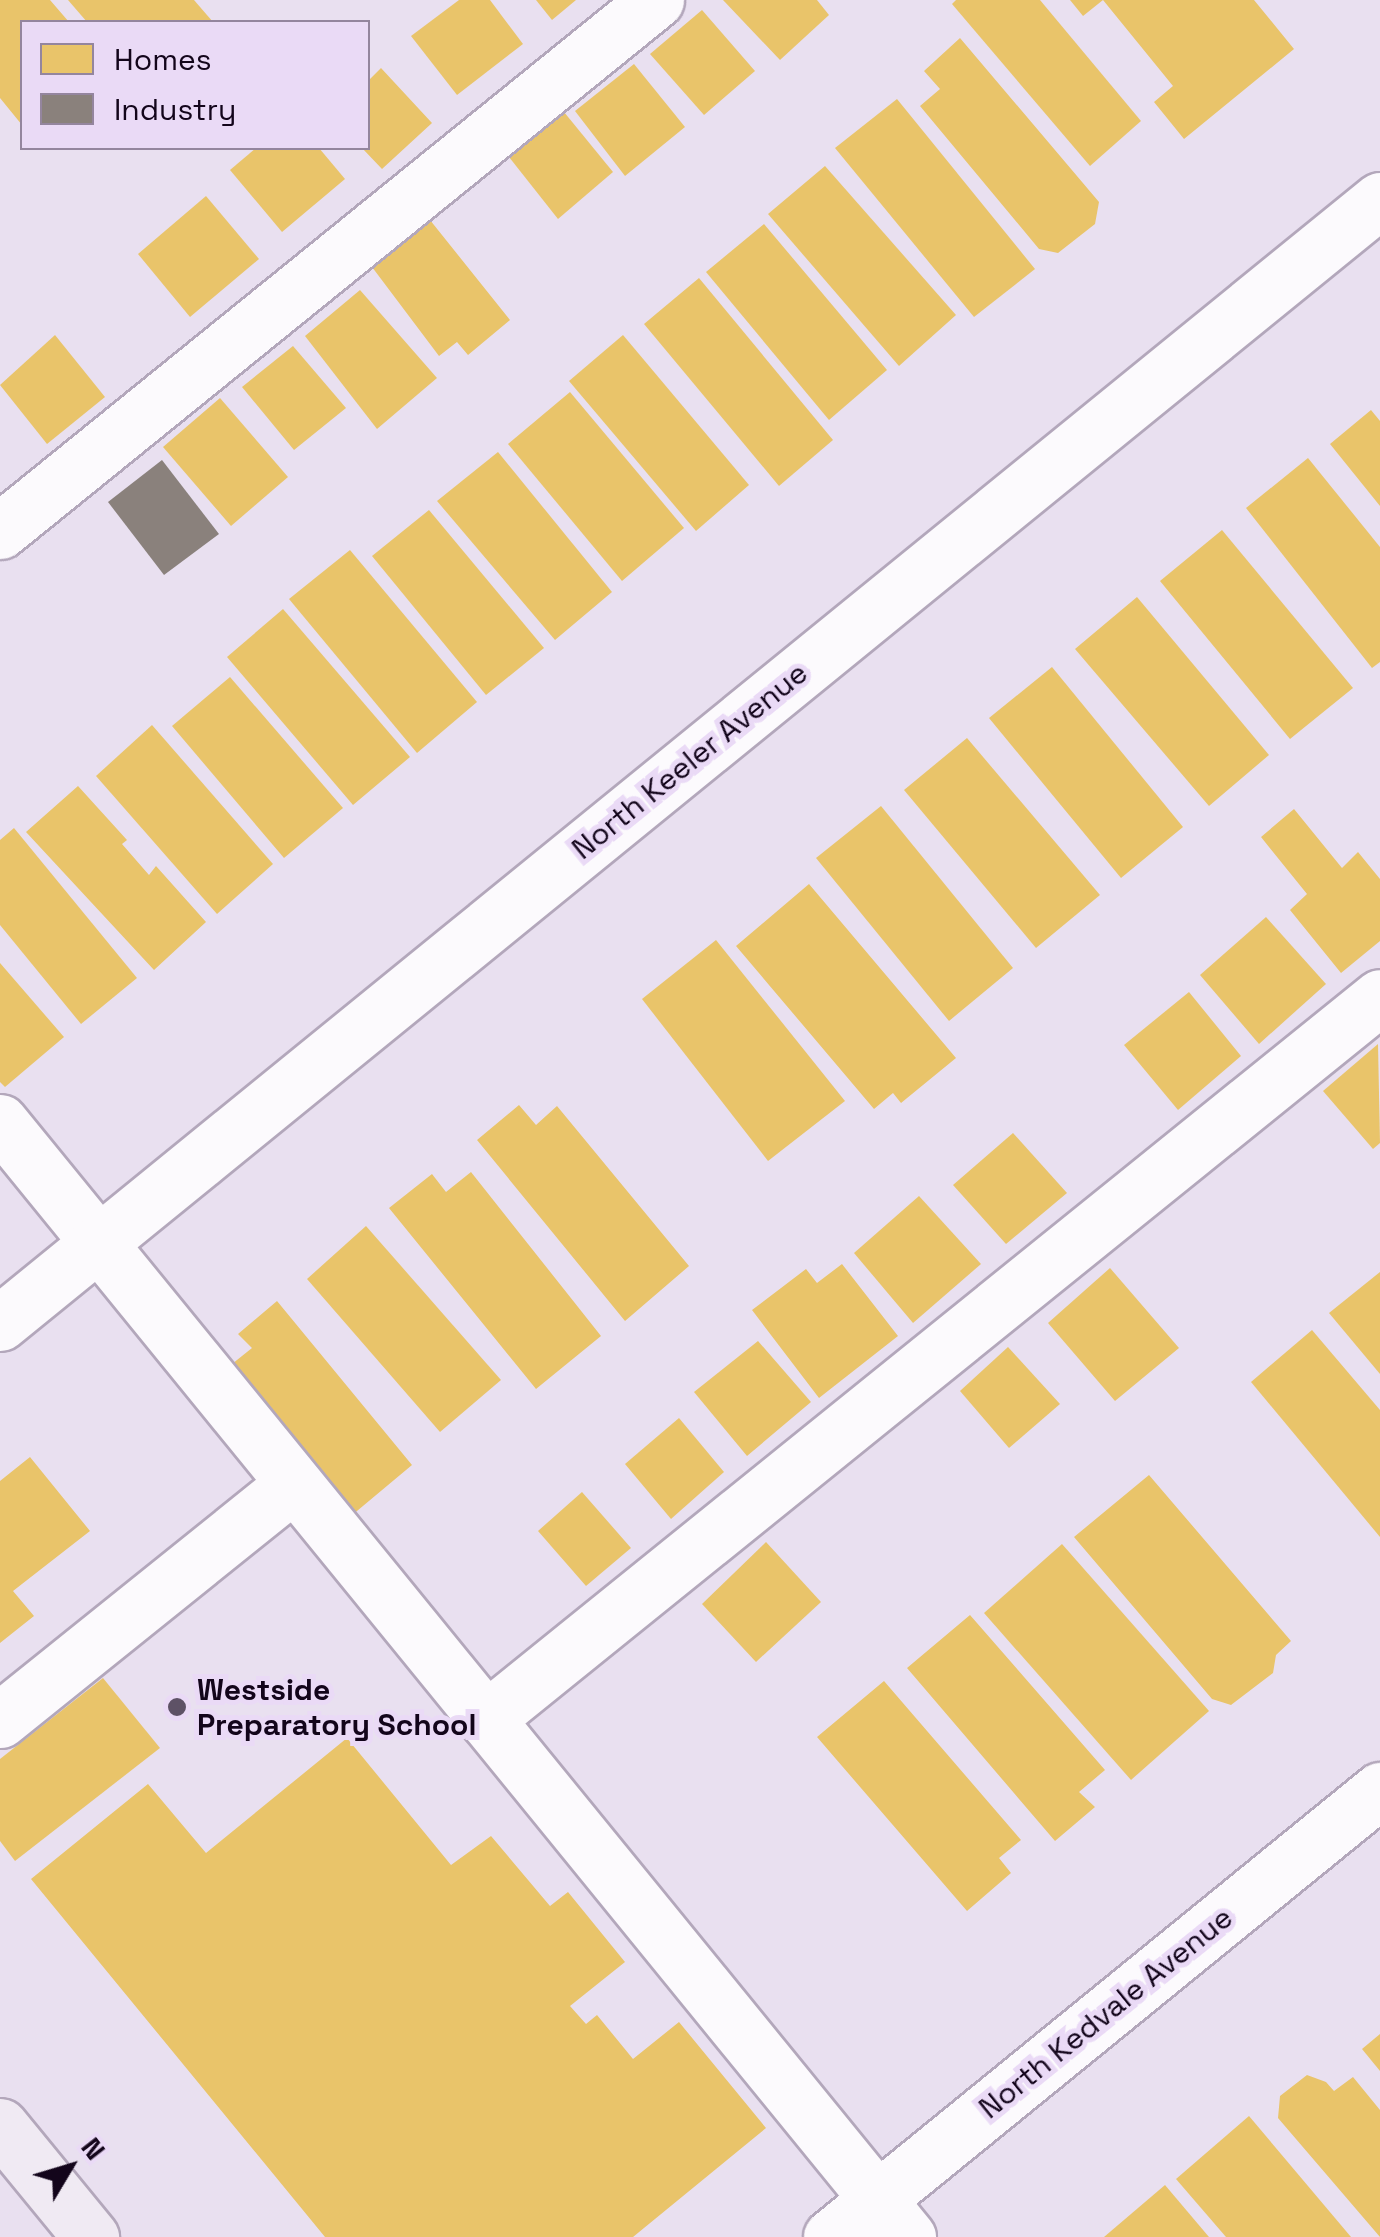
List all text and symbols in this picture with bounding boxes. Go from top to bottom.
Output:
legend [20,20,370,150]
text: Homes [114,40,212,79]
text: Industry [114,90,236,129]
street label: North Keeler Avenue [565,655,815,867]
place label: Westside Preparatory School [197,1672,476,1742]
marker: Westside Preparatory School [166,1696,188,1718]
street label: North Kedvale Avenue [972,1900,1240,2126]
north arrow [20,2117,120,2217]
text: N [74,2130,114,2167]

